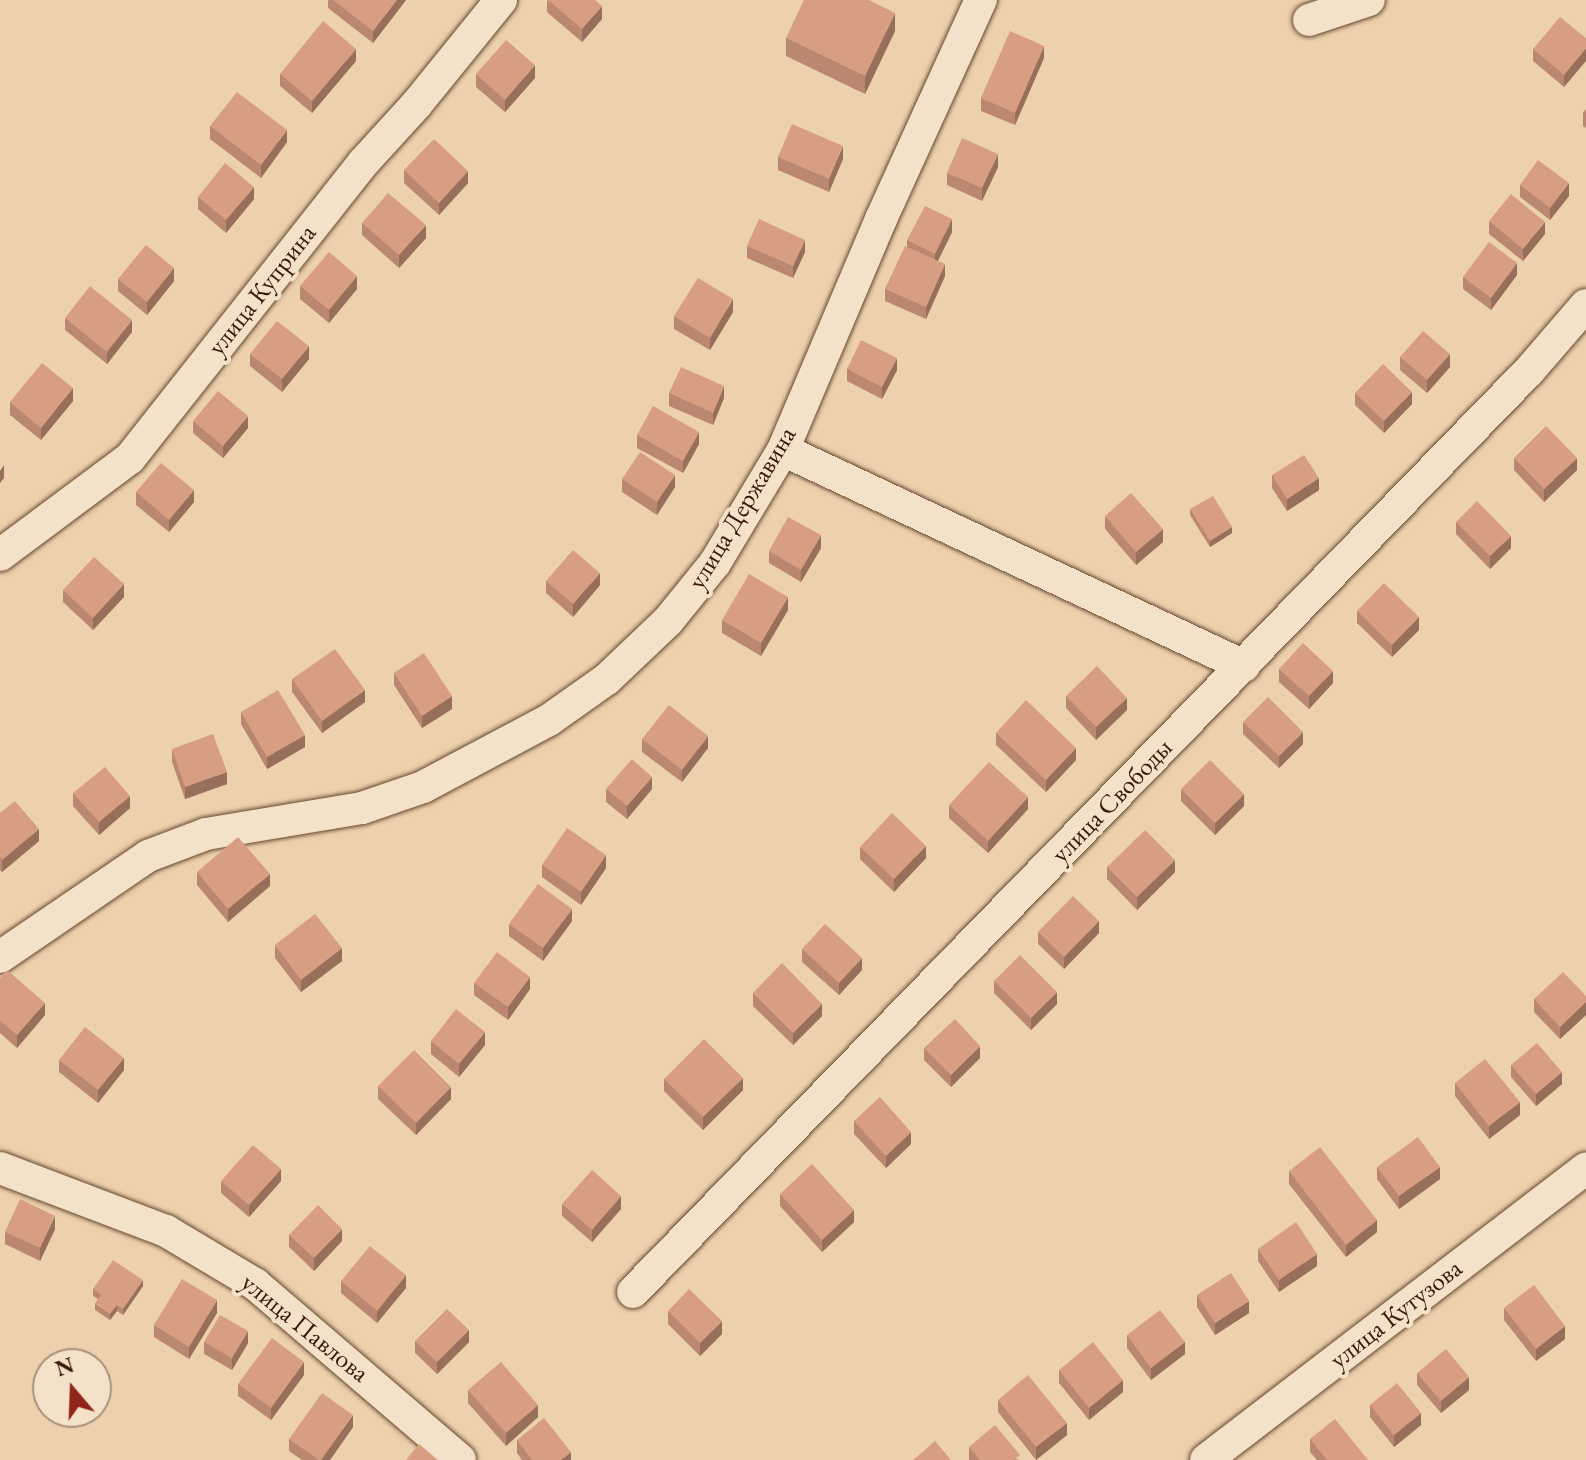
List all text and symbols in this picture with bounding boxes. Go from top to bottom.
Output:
street label: улица Куприна [201,218,323,362]
street label: улица Державина [681,421,803,595]
street label: улица Свободы [1045,732,1179,870]
street label: улица Кутузова [1324,1253,1468,1375]
street label: улица Павлова [235,1267,375,1389]
north arrow [32,1348,112,1428]
text: N [52,1350,78,1383]

